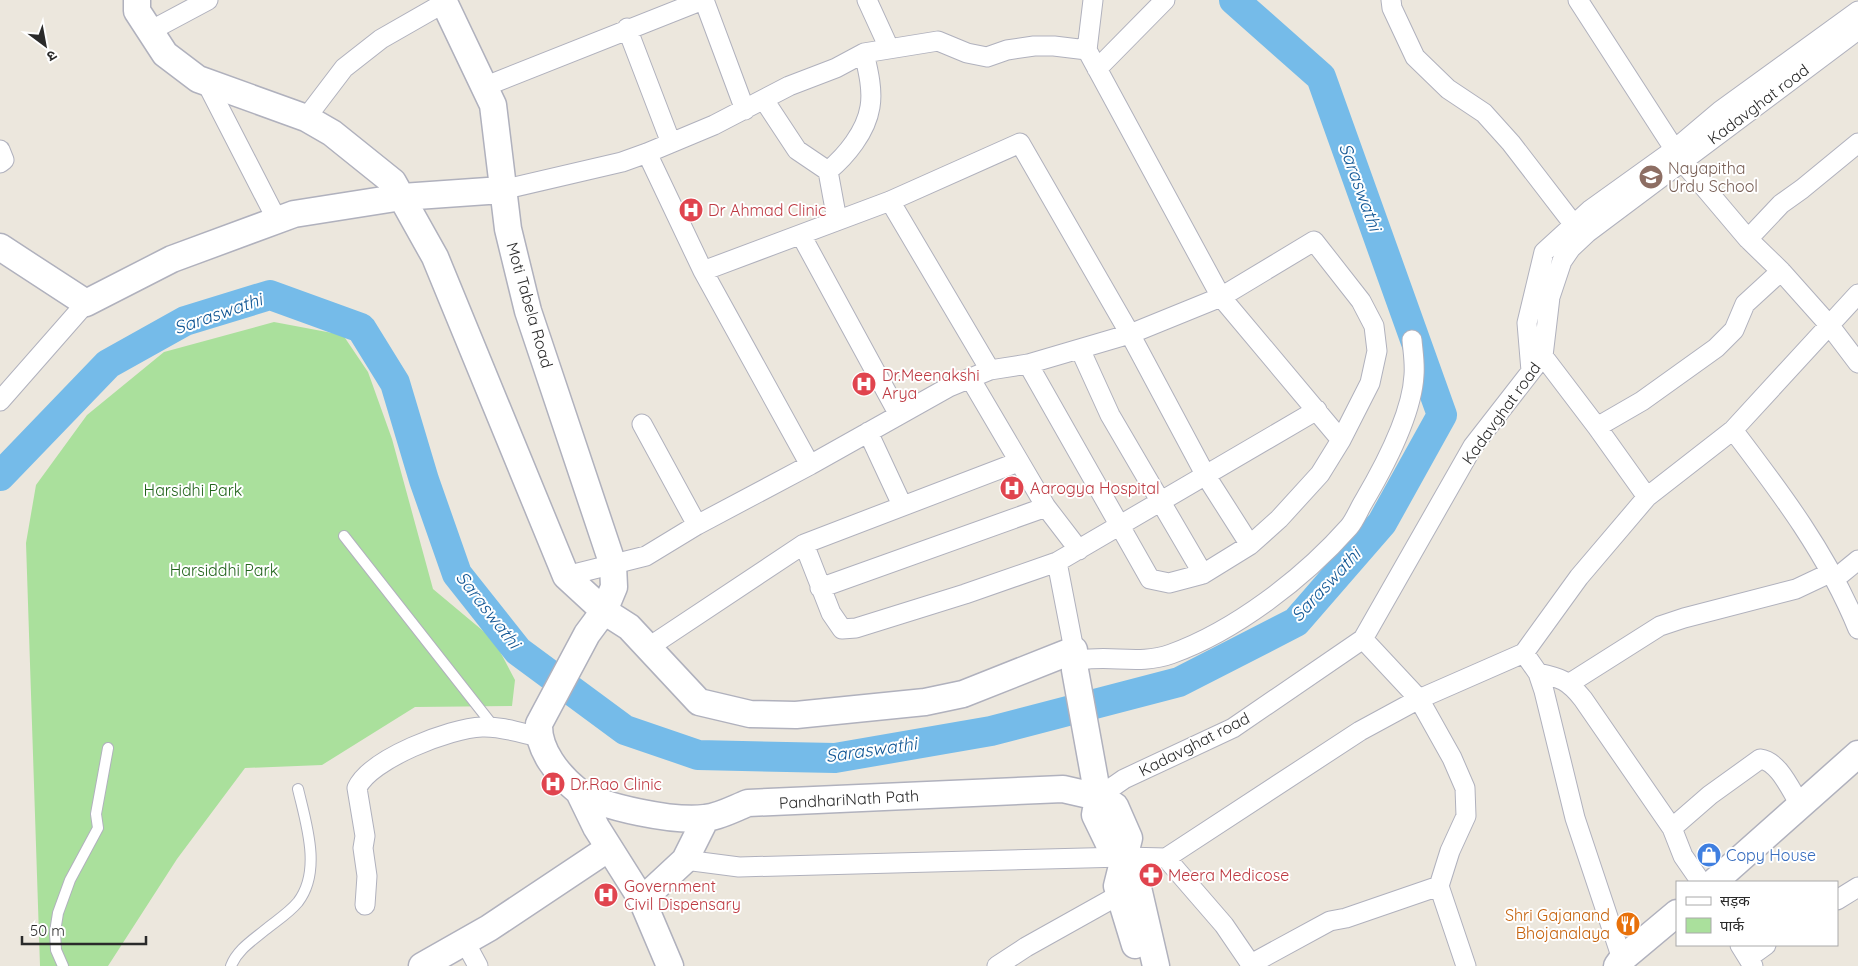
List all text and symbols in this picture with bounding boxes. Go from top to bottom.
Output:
north arrow [20,20,70,70]
text: उ [43,46,60,66]
street label: Kadavghat road [1703,59,1813,149]
water label: Saraswathi [1334,140,1388,236]
place label: Nayapitha Urdu School [1668,158,1758,196]
school or university icon: Nayapitha Urdu School [1638,164,1664,190]
hospital icon: Dr Ahmad Clinic [678,197,704,223]
place label: Dr Ahmad Clinic [708,200,826,220]
street label: Moti Tabela Road [502,240,558,370]
water label: Saraswathi [171,287,267,339]
street label: Kadavghat road [1457,358,1545,468]
place label: Dr.Meenakshi Arya [882,365,980,403]
hospital icon: Dr.Meenakshi Arya [851,371,877,397]
hospital icon: Aarogya Hospital [999,475,1025,501]
place label: Aarogya Hospital [1030,478,1160,498]
park label: Harsidhi Park [144,480,242,500]
water label: Saraswathi [1286,542,1367,626]
park label: Harsiddhi Park [170,560,278,580]
water label: Saraswathi [451,566,527,655]
street label: Kadavghat road [1135,708,1253,780]
water label: Saraswathi [824,731,920,767]
hospital icon: Dr.Rao Clinic [540,771,566,797]
place label: Dr.Rao Clinic [570,774,662,794]
street label: PandhariNath Path [778,785,920,813]
shop icon: Copy House [1696,842,1722,868]
place label: Copy House [1726,845,1816,865]
pharmacy icon: Meera Medicose [1138,862,1164,888]
place label: Meera Medicose [1168,865,1289,885]
place label: Government Civil Dispensary [624,876,741,914]
legend [1676,881,1838,946]
hospital icon: Government Civil Dispensary [593,882,619,908]
text: सड़क [1720,891,1750,910]
place label: Shri Gajanand Bhojanalaya [1505,905,1610,943]
restaurant icon: Shri Gajanand Bhojanalaya [1615,911,1641,937]
scale bar [22,914,146,946]
text: पार्क [1720,916,1744,935]
text: 50 m [30,921,65,940]

